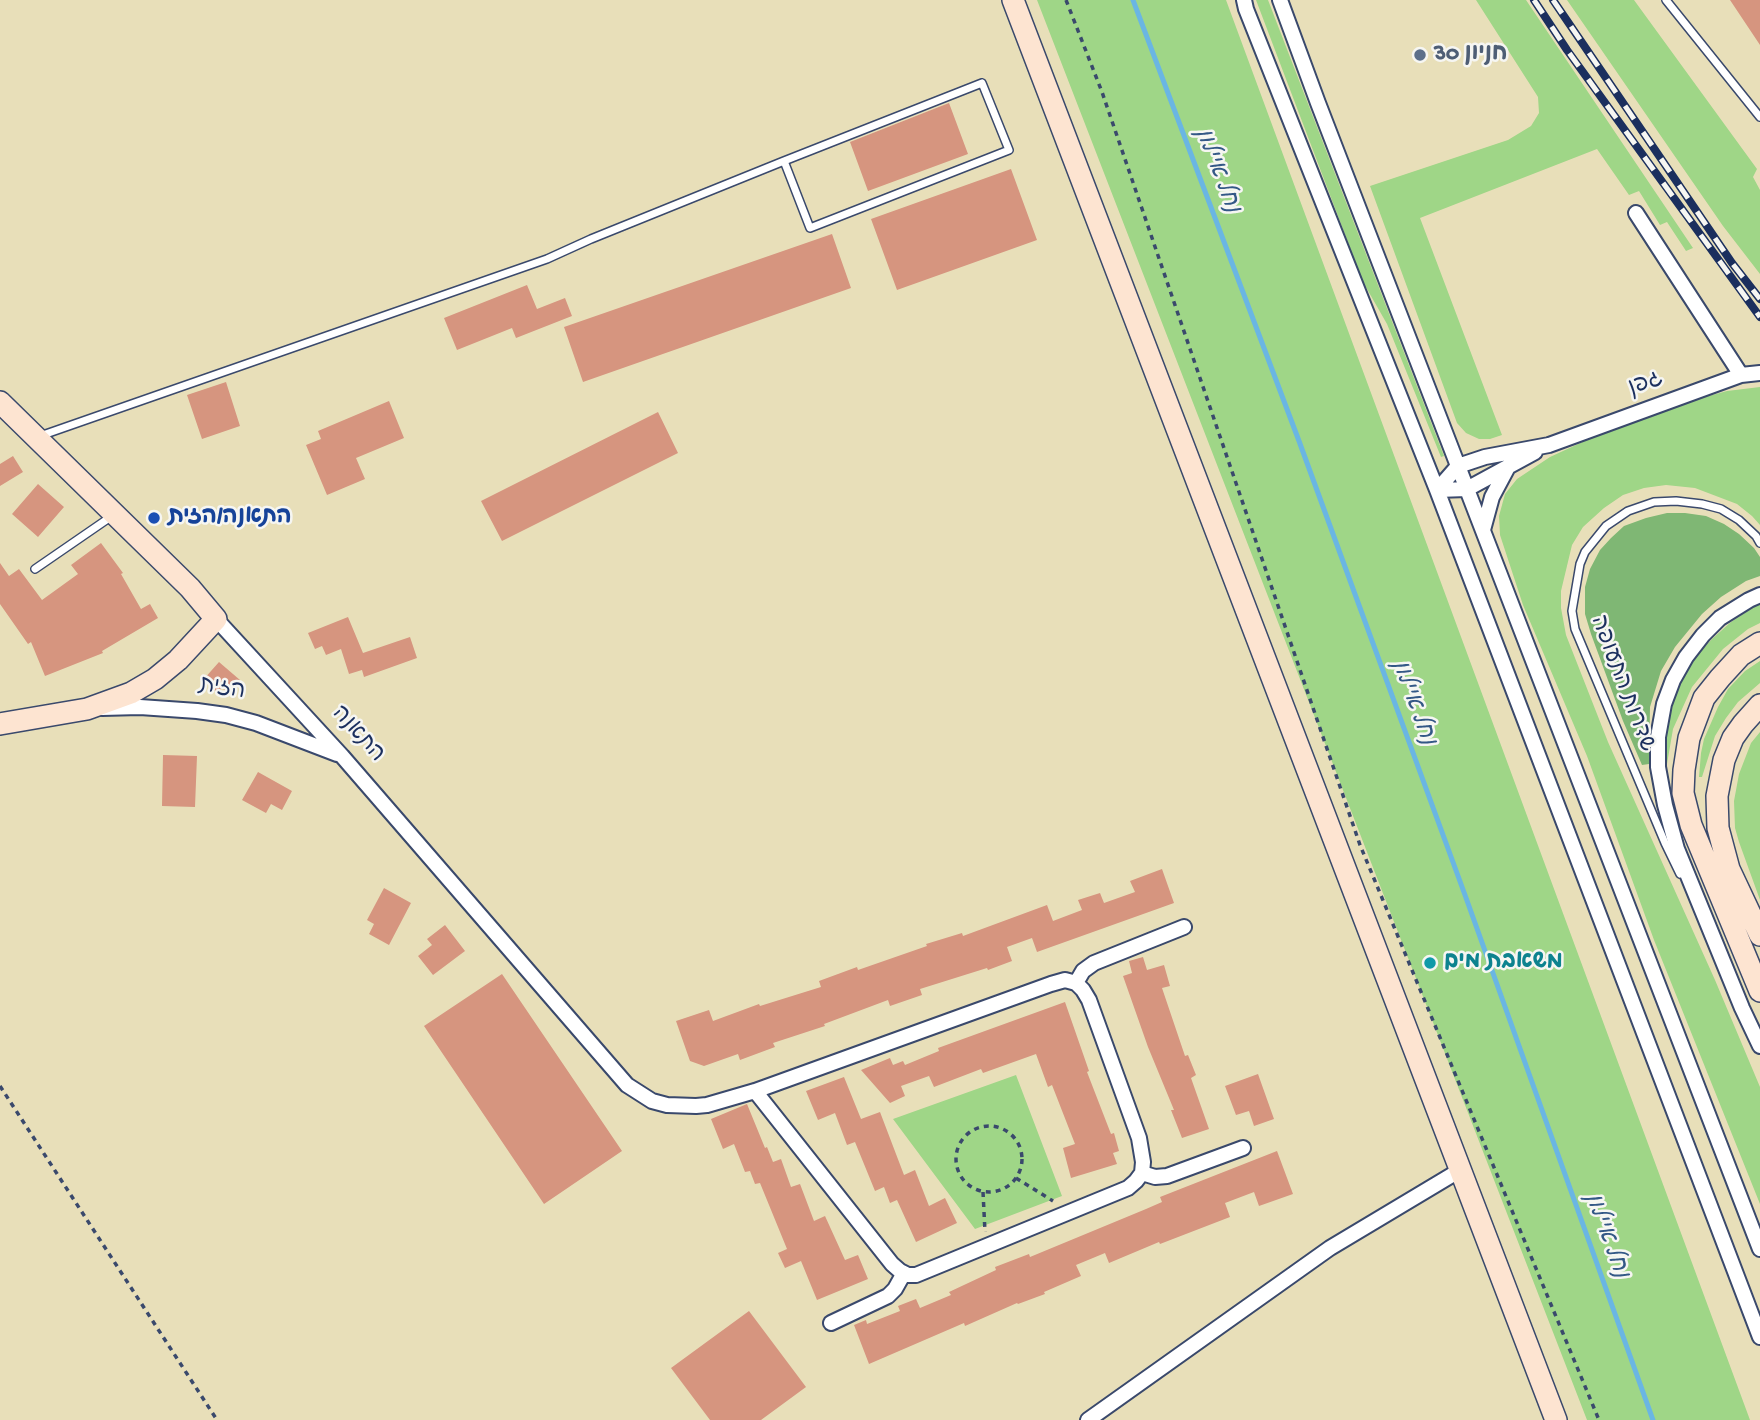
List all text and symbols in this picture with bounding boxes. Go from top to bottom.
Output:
place label: חניון 30 [1434,41,1508,69]
marker: חניון 30 [1412,47,1428,63]
water label: נחל איילון [1187,125,1245,217]
street label: גפן [1625,366,1667,404]
place label: התאנה/הזית [168,504,291,532]
marker: התאנה/הזית [146,510,162,526]
street label: שדרות התעופה [1582,612,1660,756]
water label: נחל איילון [1383,657,1441,749]
street label: הזית [197,673,247,707]
street label: התאנה [324,701,390,769]
place label: משאבת מים [1444,949,1563,977]
marker: משאבת מים [1422,955,1438,971]
water label: נחל איילון [1576,1190,1634,1282]

